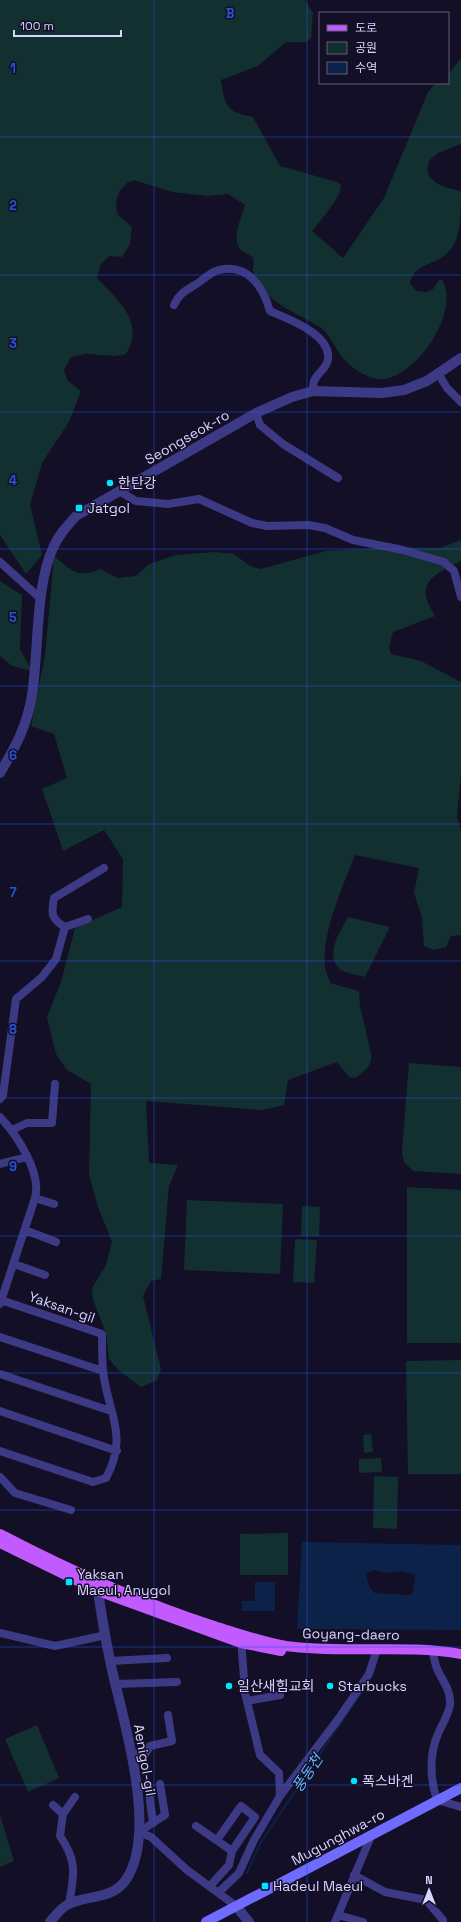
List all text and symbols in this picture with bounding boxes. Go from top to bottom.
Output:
text: B [226,5,235,22]
scale bar [14,12,121,38]
legend [319,12,449,84]
text: 100 m [20,18,54,34]
text: 도로 [355,20,377,36]
text: 공원 [355,40,377,56]
text: 1 [10,60,16,77]
text: 수역 [355,60,377,76]
text: 2 [9,197,17,214]
text: 3 [9,335,17,352]
street label: Seongseok-ro [142,406,232,468]
text: 4 [9,472,17,489]
place label: 한탄강 [118,474,157,492]
marker: 한탄강 [105,478,115,488]
place label: Jatgol [87,499,130,517]
marker: Jatgol [74,503,84,513]
text: 5 [9,609,17,626]
text: 6 [9,747,17,764]
text: 7 [9,884,17,901]
text: 8 [9,1021,17,1038]
text: 9 [9,1158,17,1175]
street label: Yaksan-gil [26,1287,98,1327]
place label: Yaksan Maeul, Anygol [77,1565,171,1599]
marker: Yaksan Maeul, Anygol [64,1577,74,1587]
street label: Goyang-daero [302,1624,400,1644]
place label: 일산새힘교회 [237,1677,314,1695]
place label: Starbucks [338,1677,407,1695]
marker: 일산새힘교회 [224,1681,234,1691]
marker: Starbucks [325,1681,335,1691]
street label: Aenigol-gil [130,1723,160,1797]
water label: 풍동천 [288,1749,328,1795]
place label: 폭스바겐 [362,1772,414,1790]
marker: 폭스바겐 [349,1776,359,1786]
street label: Mugunghwa-ro [288,1805,388,1869]
north arrow [409,1870,449,1910]
text: N [425,1873,433,1887]
place label: Hadeul Maeul [273,1877,363,1895]
marker: Hadeul Maeul [260,1881,270,1891]

